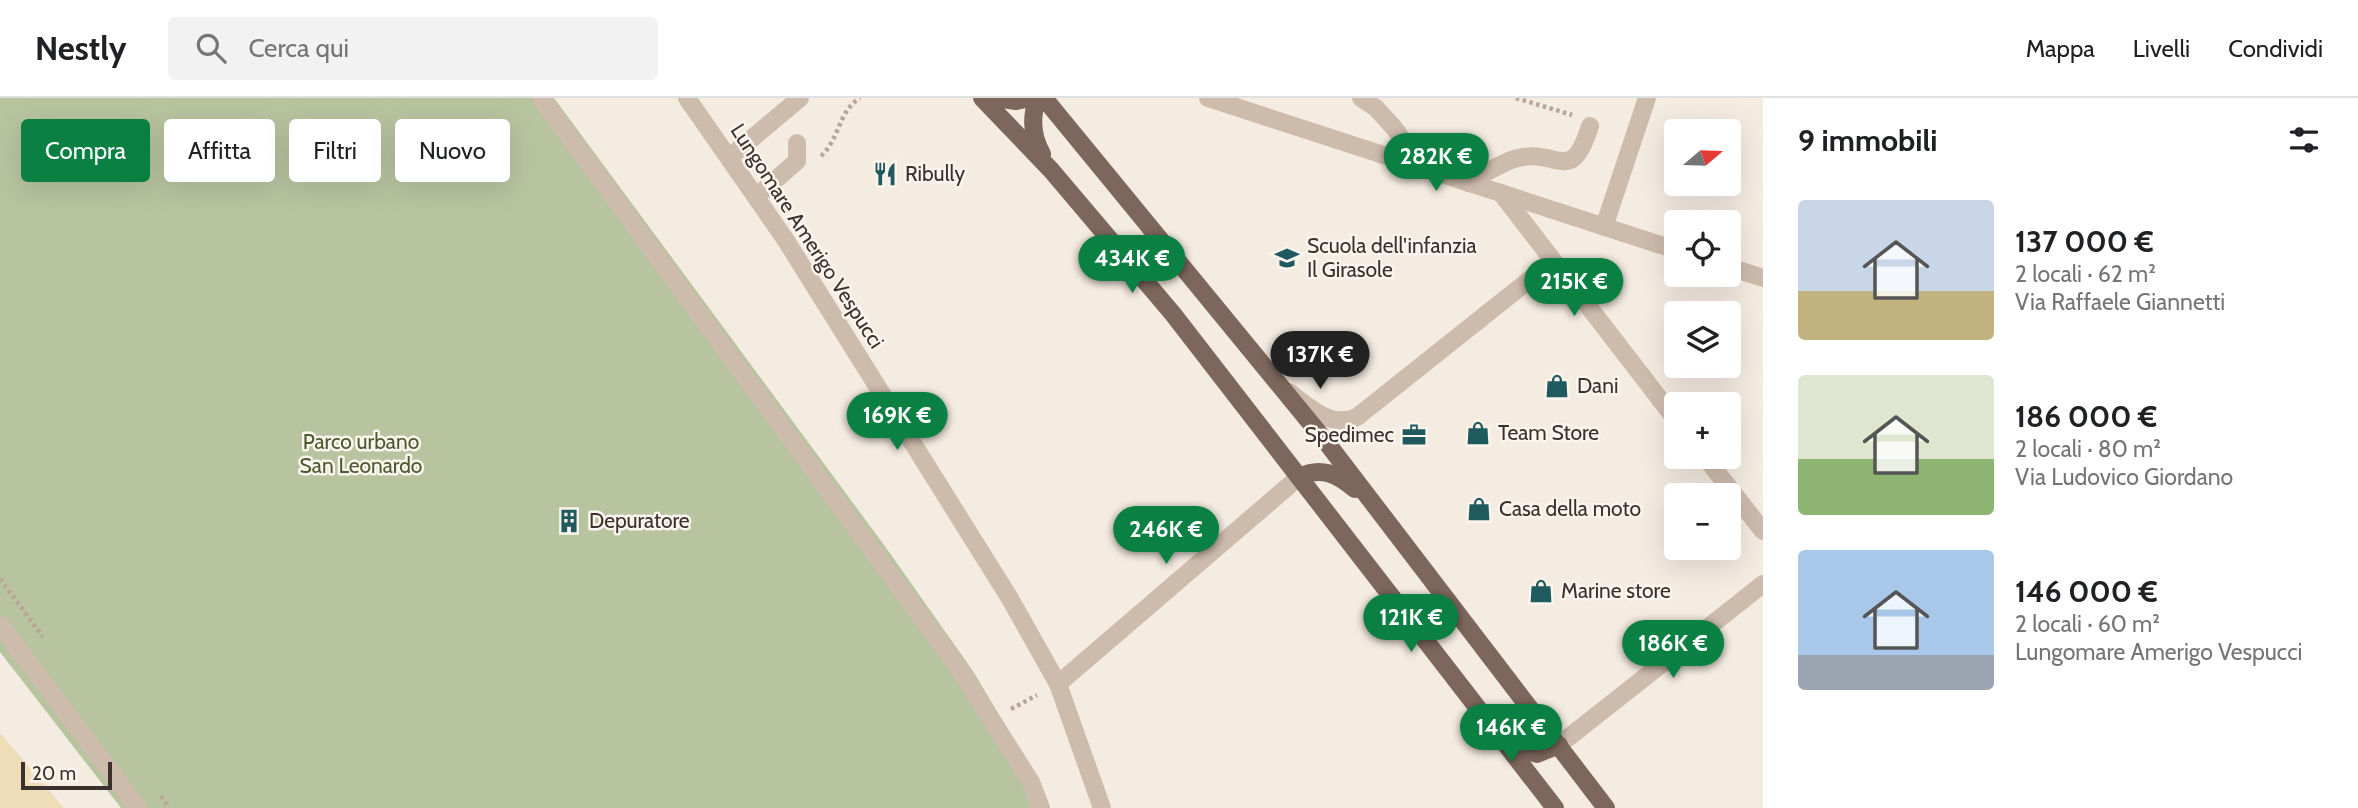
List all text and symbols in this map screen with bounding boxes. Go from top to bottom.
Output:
search box [168,17,658,80]
text: Nestly [35,28,126,68]
icon: search [192,29,230,67]
text: Cerca qui [248,32,349,64]
text: Mappa [2026,34,2095,63]
text: Livelli [2133,34,2190,63]
text: Condividi [2228,34,2323,63]
chip: Compra [21,119,150,182]
chip: Affitta [164,119,275,182]
chip: Filtri [289,119,381,182]
chip: Nuovo [395,119,510,182]
street label: Lungomare Amerigo Vespucci [725,119,889,353]
north arrow [1664,119,1741,196]
map controls [1664,119,1741,560]
icon: filters [2285,121,2323,159]
text: 9 immobili [1798,122,1937,159]
pin: 282K € [1379,134,1493,193]
text: 282K € [1400,142,1472,170]
restaurant icon: Ribully [871,160,899,188]
place label: Ribully [905,161,965,186]
button: locate [1664,210,1741,287]
text: 137 000 € [2015,223,2154,260]
icon: home [1854,228,1938,312]
place label: Scuola dell'infanzia Il Girasole [1307,233,1477,282]
pin: 434K € [1075,236,1189,295]
text: 434K € [1094,244,1170,272]
school or university icon: Scuola dell'infanzia Il Girasole [1273,244,1301,272]
pin: 215K € [1517,258,1631,318]
text: 2 locali · 62 m² [2015,260,2156,288]
text: 215K € [1540,267,1608,295]
text: Via Raffaele Giannetti [2015,288,2225,316]
button: layers [1664,301,1741,378]
pin: 137K € [1263,331,1377,391]
text: 137K € [1287,340,1353,368]
shop icon: Dani [1543,372,1571,400]
place label: Dani [1577,373,1618,398]
pin: 169K € [840,392,954,452]
button: + [1664,392,1741,469]
text: 186 000 € [2015,398,2157,435]
text: 169K € [863,401,931,429]
icon: home [1854,403,1938,487]
shop icon: Team Store [1464,419,1492,447]
place label: Team Store [1498,420,1599,445]
office icon: Spedimec [1400,421,1428,449]
place label: Spedimec [1305,422,1394,447]
park label: Parco urbano San Leonardo [300,429,422,478]
text: 2 locali · 80 m² [2015,435,2161,463]
text: Via Ludovico Giordano [2015,463,2233,491]
button: − [1664,483,1741,560]
shop icon: Casa della moto [1465,495,1493,523]
place label: Casa della moto [1499,496,1641,521]
pin: 246K € [1109,506,1223,566]
building icon: Depuratore [555,507,583,535]
place label: Depuratore [589,508,690,533]
text: 246K € [1129,515,1203,543]
text: 146 000 € [2015,573,2158,610]
shop icon: Marine store [1527,577,1555,605]
place label: Marine store [1561,578,1671,603]
icon: home [1854,578,1938,662]
pin: 121K € [1354,594,1468,654]
text: 121K € [1379,603,1443,631]
text: 2 locali · 60 m² [2015,610,2160,638]
pin: 186K € [1616,620,1730,680]
text: 186K € [1638,629,1708,657]
text: Lungomare Amerigo Vespucci [2015,638,2302,666]
pin: 146K € [1454,704,1568,764]
text: 146K € [1476,713,1546,741]
scale bar [21,759,112,791]
text: 20 m [32,762,76,785]

